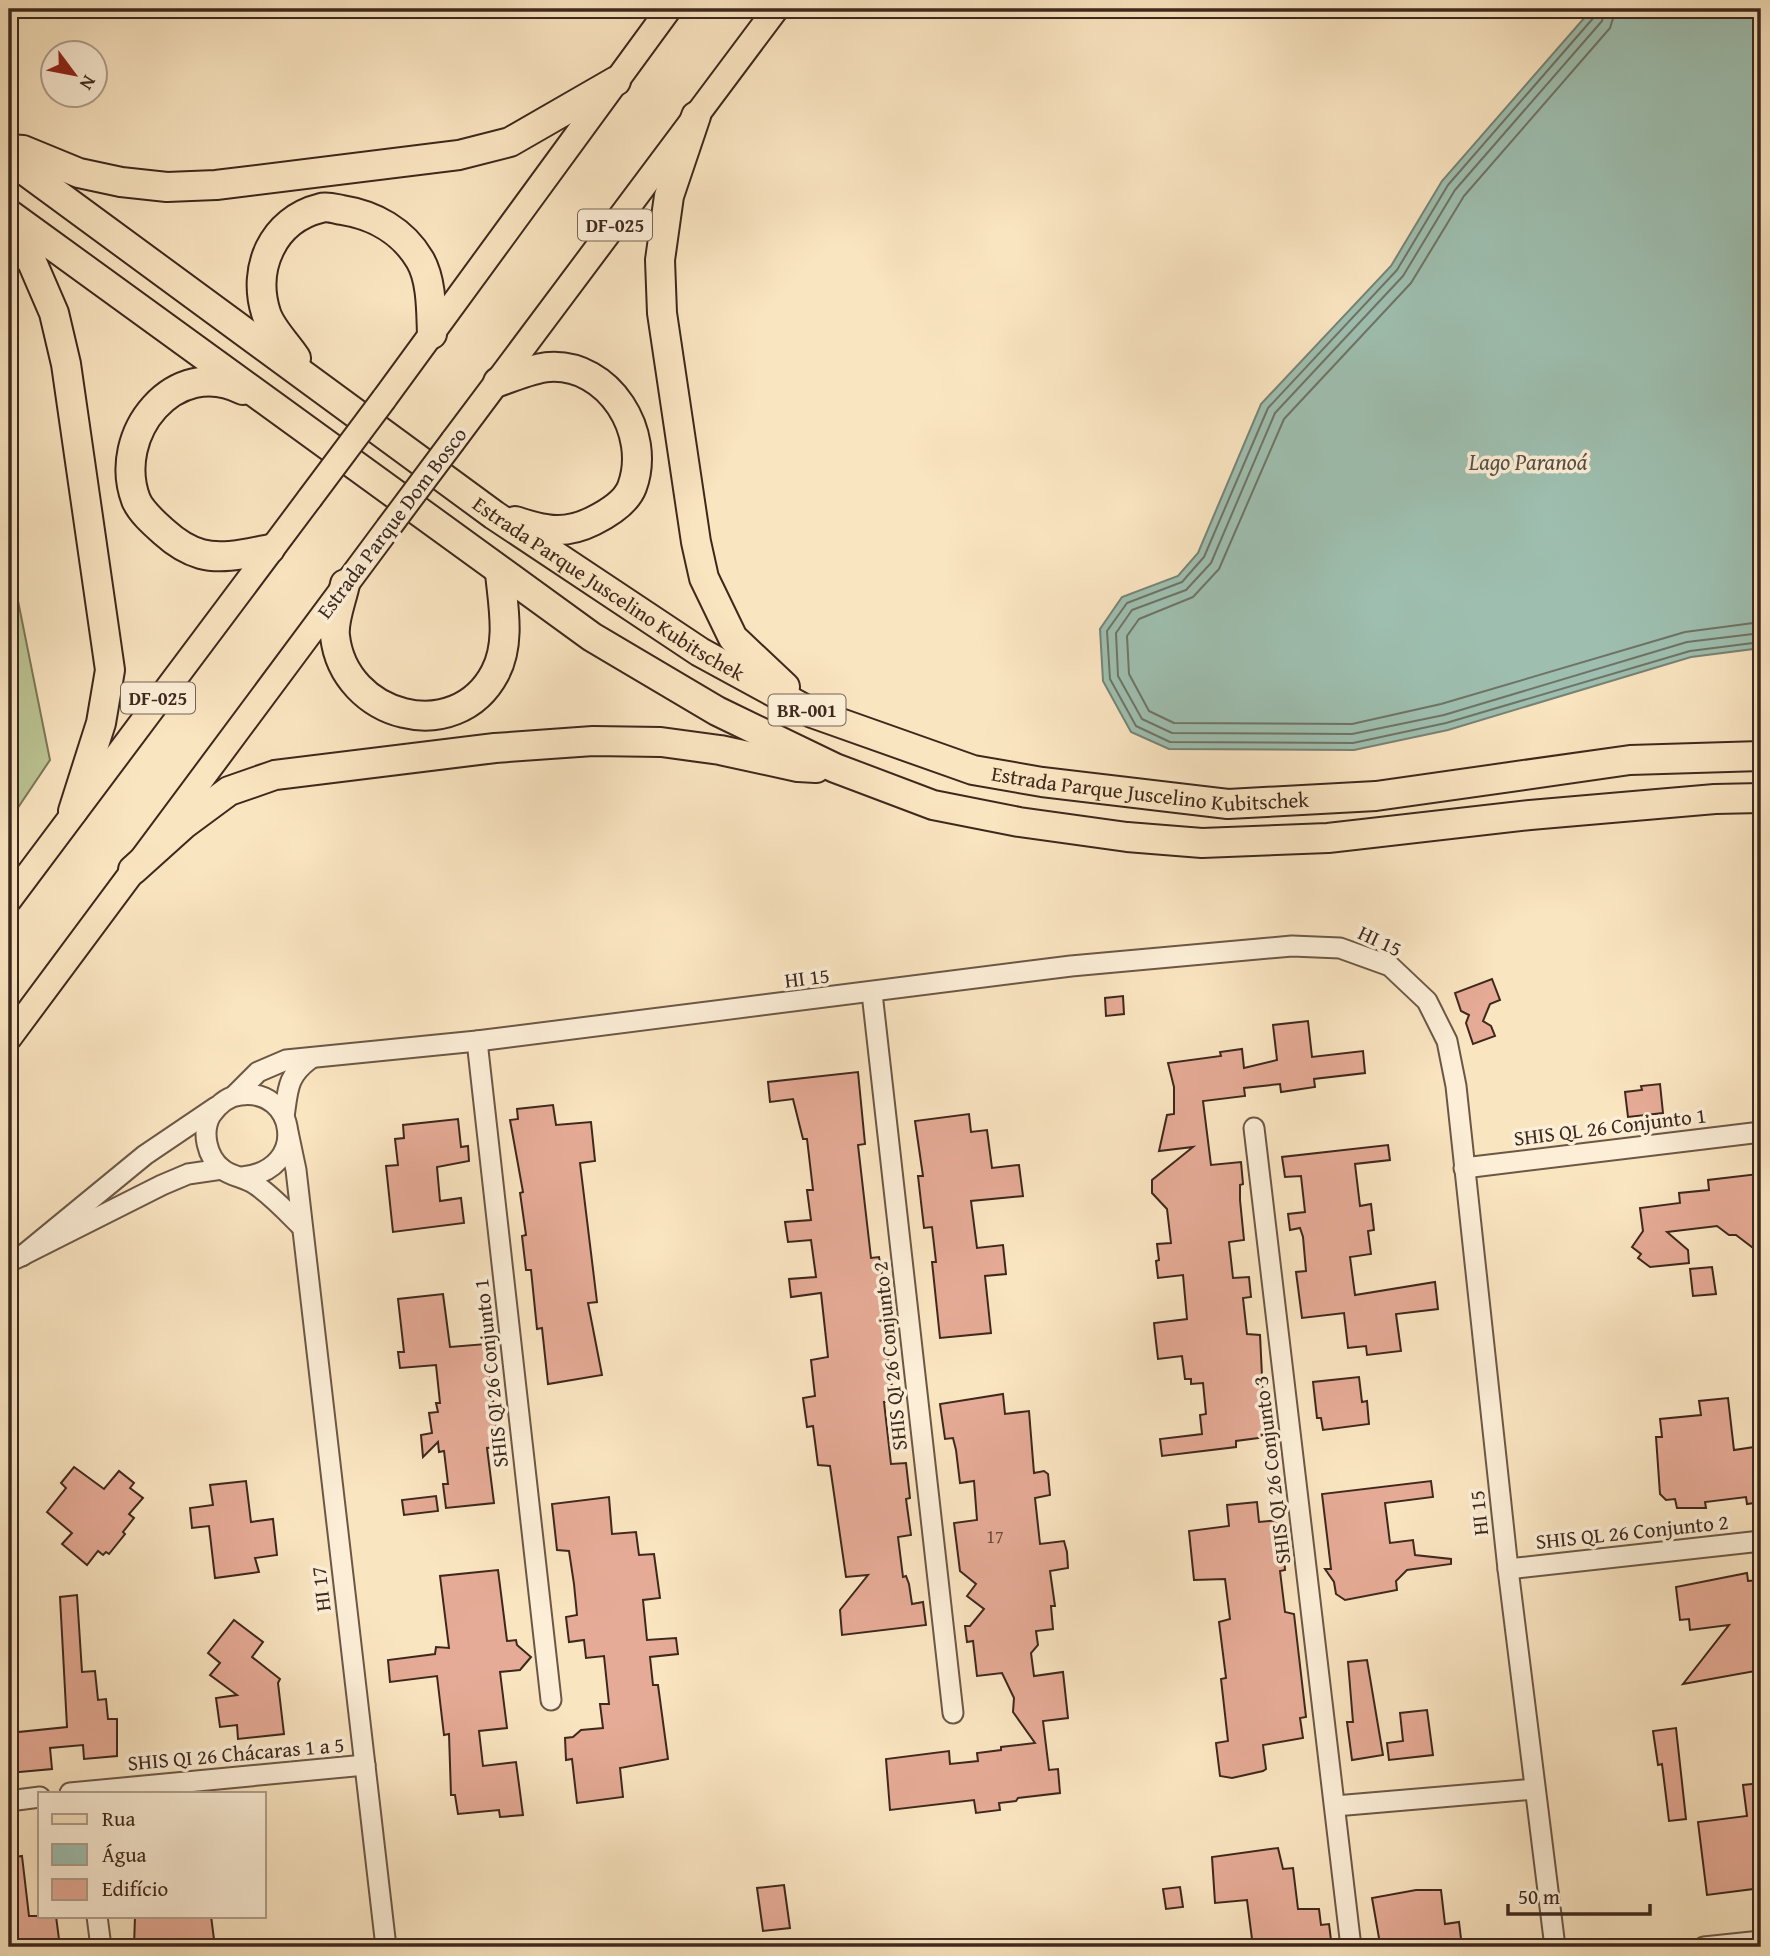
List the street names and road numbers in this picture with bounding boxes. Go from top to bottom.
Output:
road number: DF-025 [578,210,652,241]
street label: Estrada Parque Dom Bosco [309,420,474,625]
street label: Estrada Parque Juscelino Kubitschek [466,488,751,689]
road number: DF-025 [121,682,195,713]
road number: BR-001 [768,694,846,726]
street label: Estrada Parque Juscelino Kubitschek [989,757,1310,819]
street label: HI 15 [1353,917,1407,964]
street label: HI 15 [783,959,831,996]
street label: SHIS QL 26 Conjunto 1 [1512,1099,1708,1154]
street label: SHIS QI 26 Conjunto 2 [864,1260,915,1452]
street label: SHIS QI 26 Conjunto 1 [465,1277,516,1469]
street label: SHIS QI 26 Conjunto 3 [1245,1374,1298,1566]
street label: HI 15 [1461,1489,1496,1537]
street label: SHIS QL 26 Conjunto 2 [1534,1506,1730,1557]
street label: HI 17 [302,1565,339,1613]
street label: SHIS QI 26 Chácaras 1 a 5 [126,1729,346,1778]

